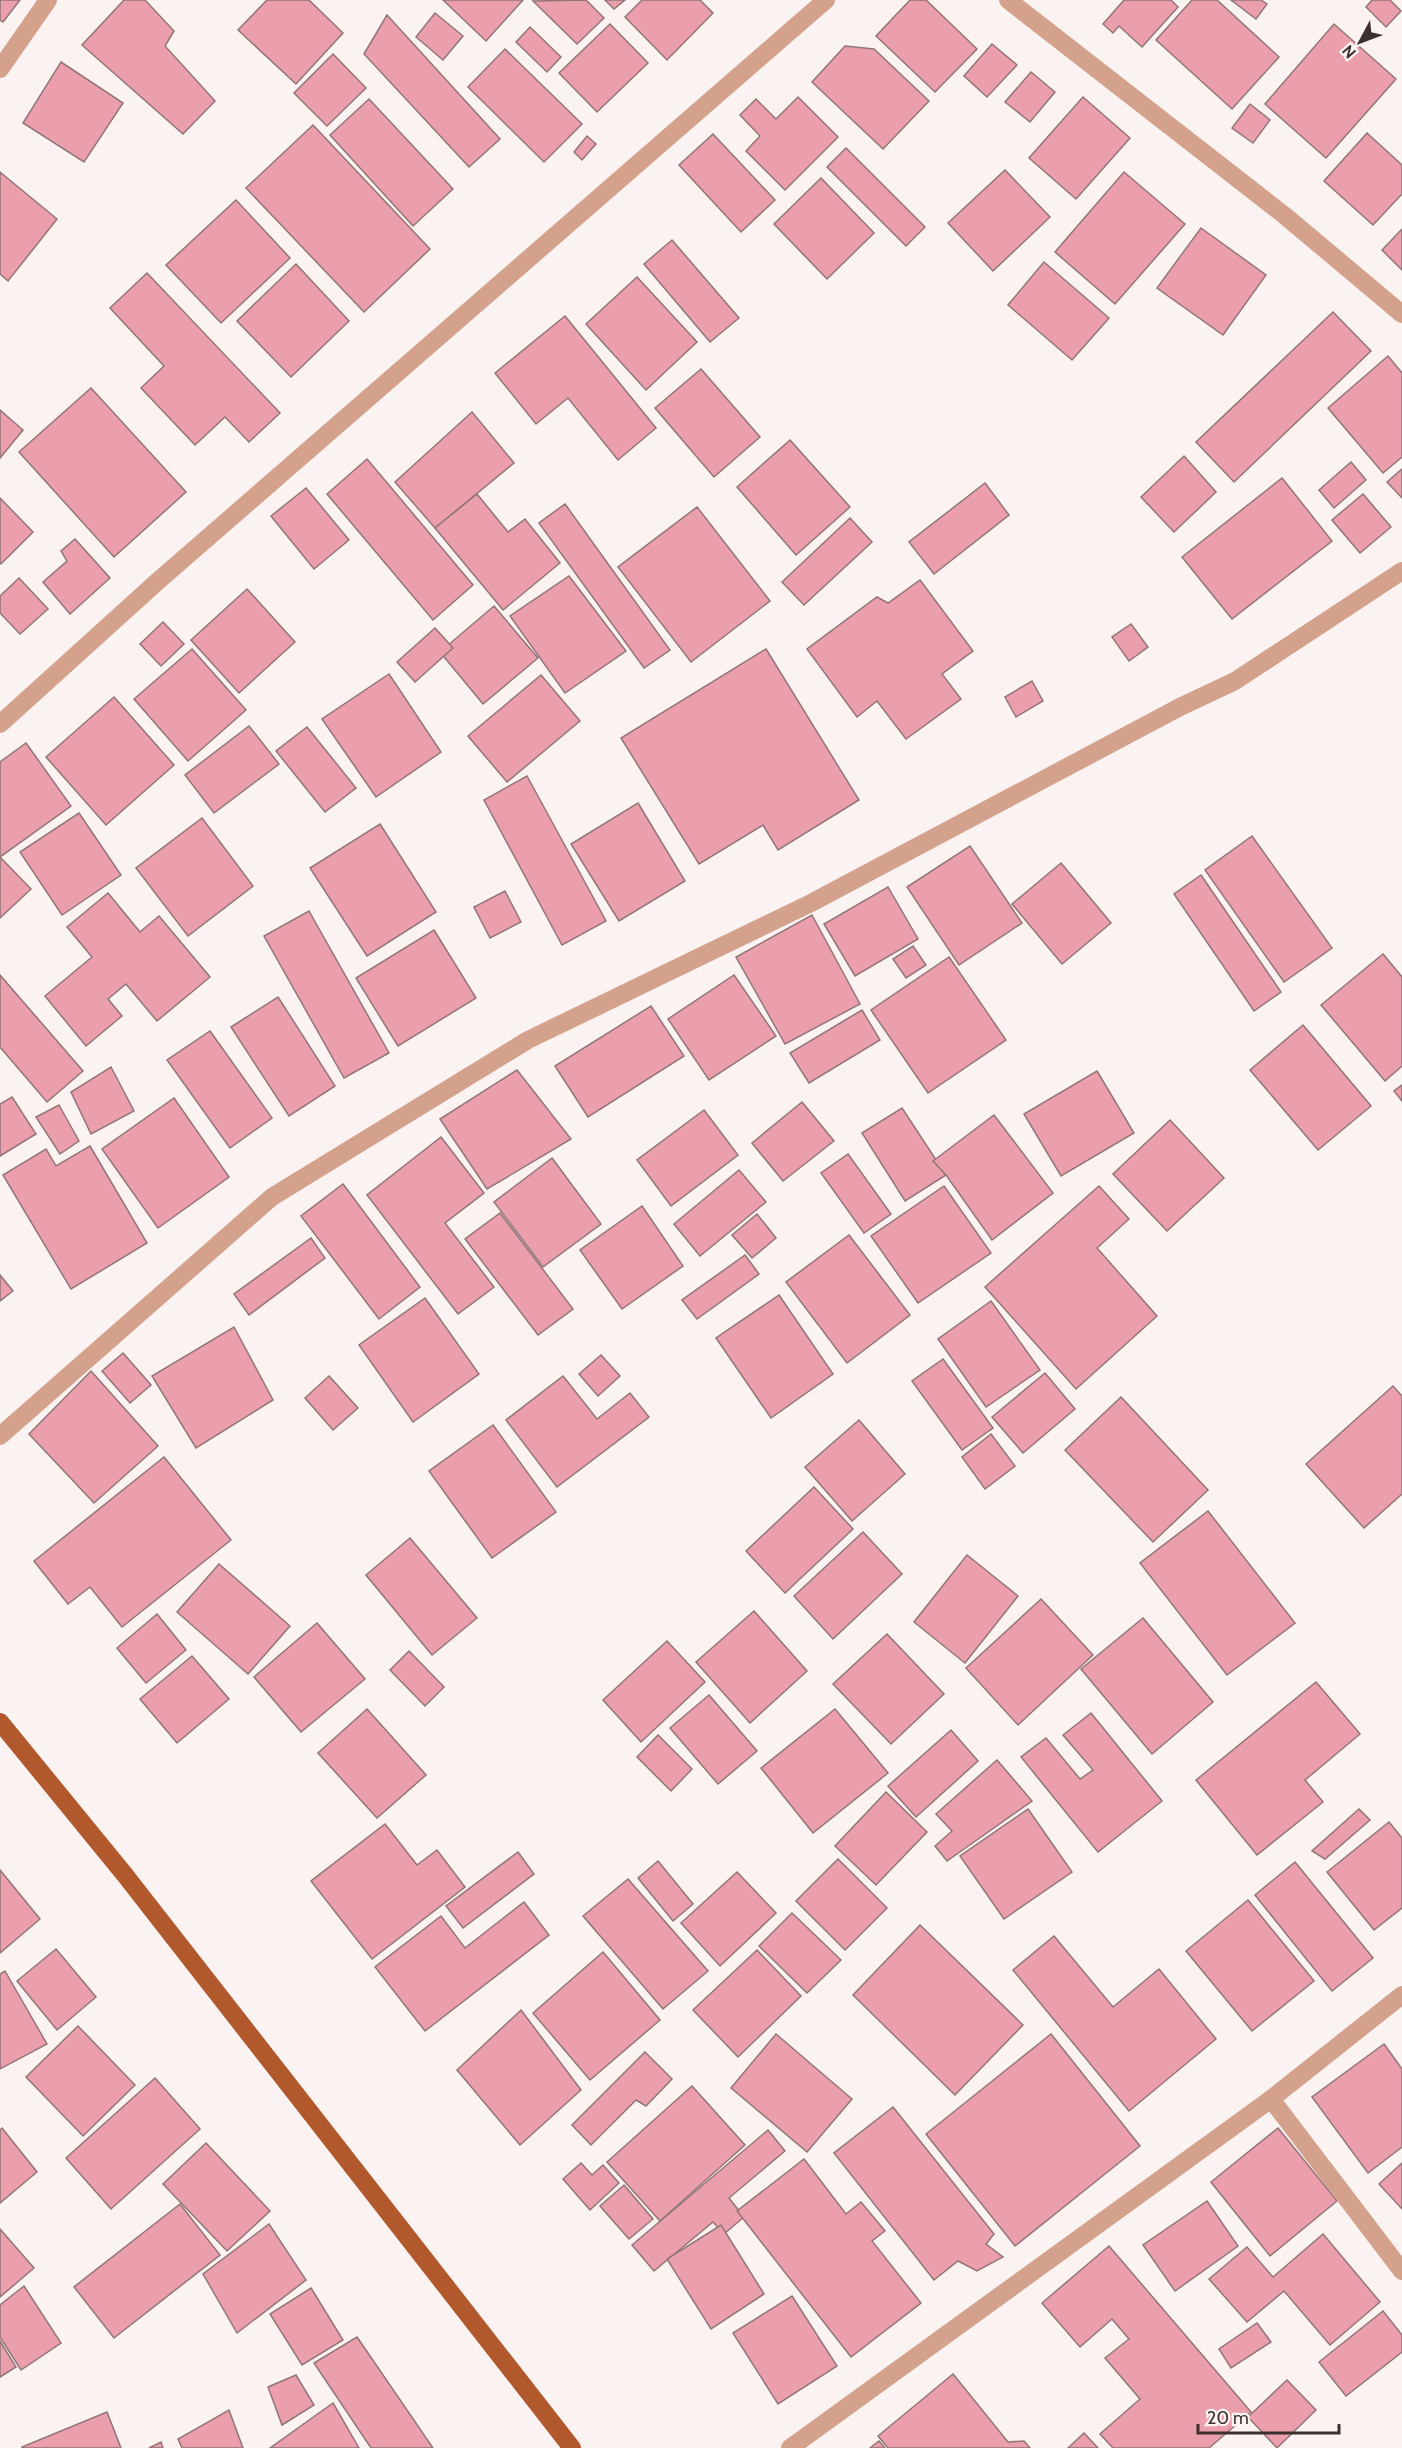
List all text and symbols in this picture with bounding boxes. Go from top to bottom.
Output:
north arrow [1330,12,1390,72]
text: N [1338,41,1360,62]
scale bar [1198,2397,1339,2435]
text: 20 m [1207,2407,1249,2429]

